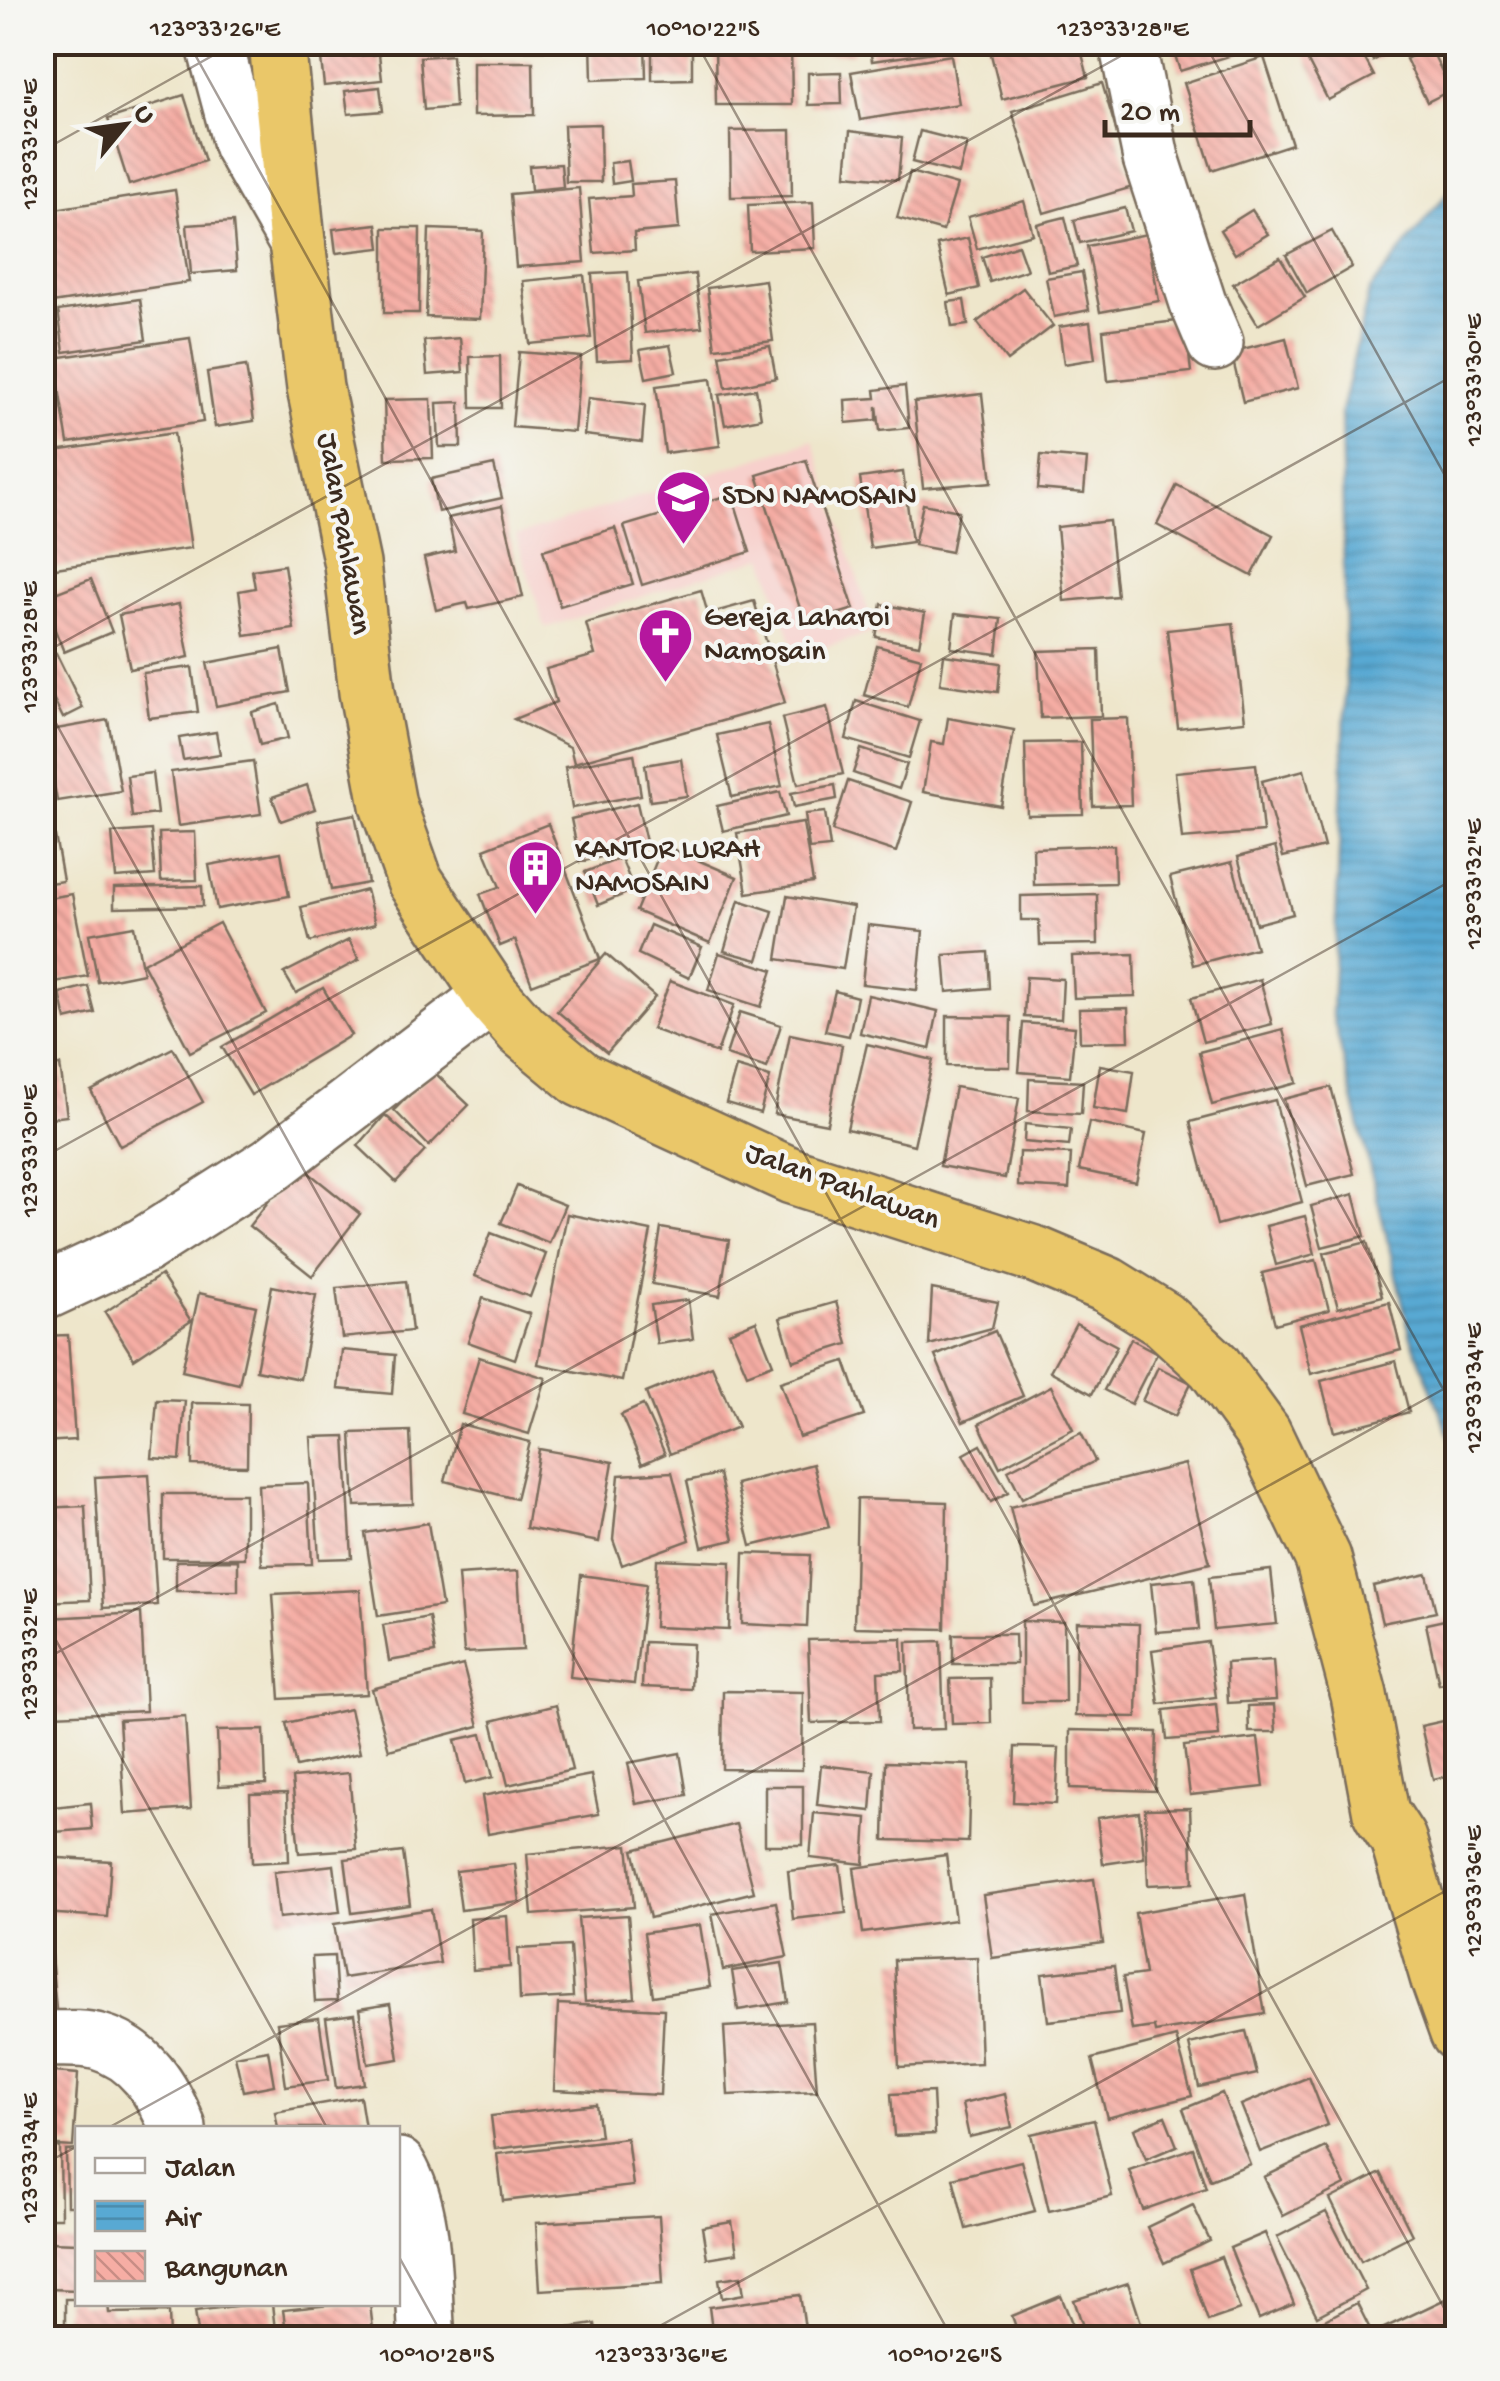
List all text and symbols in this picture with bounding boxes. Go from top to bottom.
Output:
text: 123°33'26"E [149,17,281,46]
text: 10°10'22"S [646,17,760,46]
text: 123°33'28"E [1057,17,1190,46]
north arrow [75,75,175,175]
scale bar [1105,75,1250,137]
text: 123°33'26"E [18,78,47,210]
text: 20 m [1120,97,1180,132]
text: U [125,100,161,130]
text: 123°33'30"E [1462,313,1491,447]
street label: Jalan Pahlawan [307,431,377,637]
school or university icon: SDN NAMOSAIN [653,468,713,547]
place label: SDN NAMOSAIN [722,481,917,516]
text: 123°33'28"E [18,580,47,713]
place label: Gereja Laharoi Namosain [704,602,890,671]
church icon: Gereja Laharoi Namosain [635,606,695,685]
text: 123°33'32"E [1462,818,1491,950]
place label: KANTOR LURAH NAMOSAIN [575,834,761,903]
building icon: KANTOR LURAH NAMOSAIN [506,838,566,917]
text: 123°33'30"E [18,1084,47,1218]
street label: Jalan Pahlawan [740,1137,944,1239]
text: 123°33'34"E [1462,1322,1491,1454]
text: 123°33'32"E [18,1588,47,1720]
text: 123°33'36"E [1462,1824,1491,1957]
text: 123°33'34"E [18,2092,47,2224]
legend [75,2126,400,2306]
text: Jalan [165,2153,235,2188]
text: Air [165,2203,202,2238]
text: Bangunan [164,2253,288,2288]
text: 10°10'28"S [379,2343,494,2372]
text: 123°33'36"E [595,2343,728,2372]
text: 10°10'26"S [887,2343,1002,2372]

